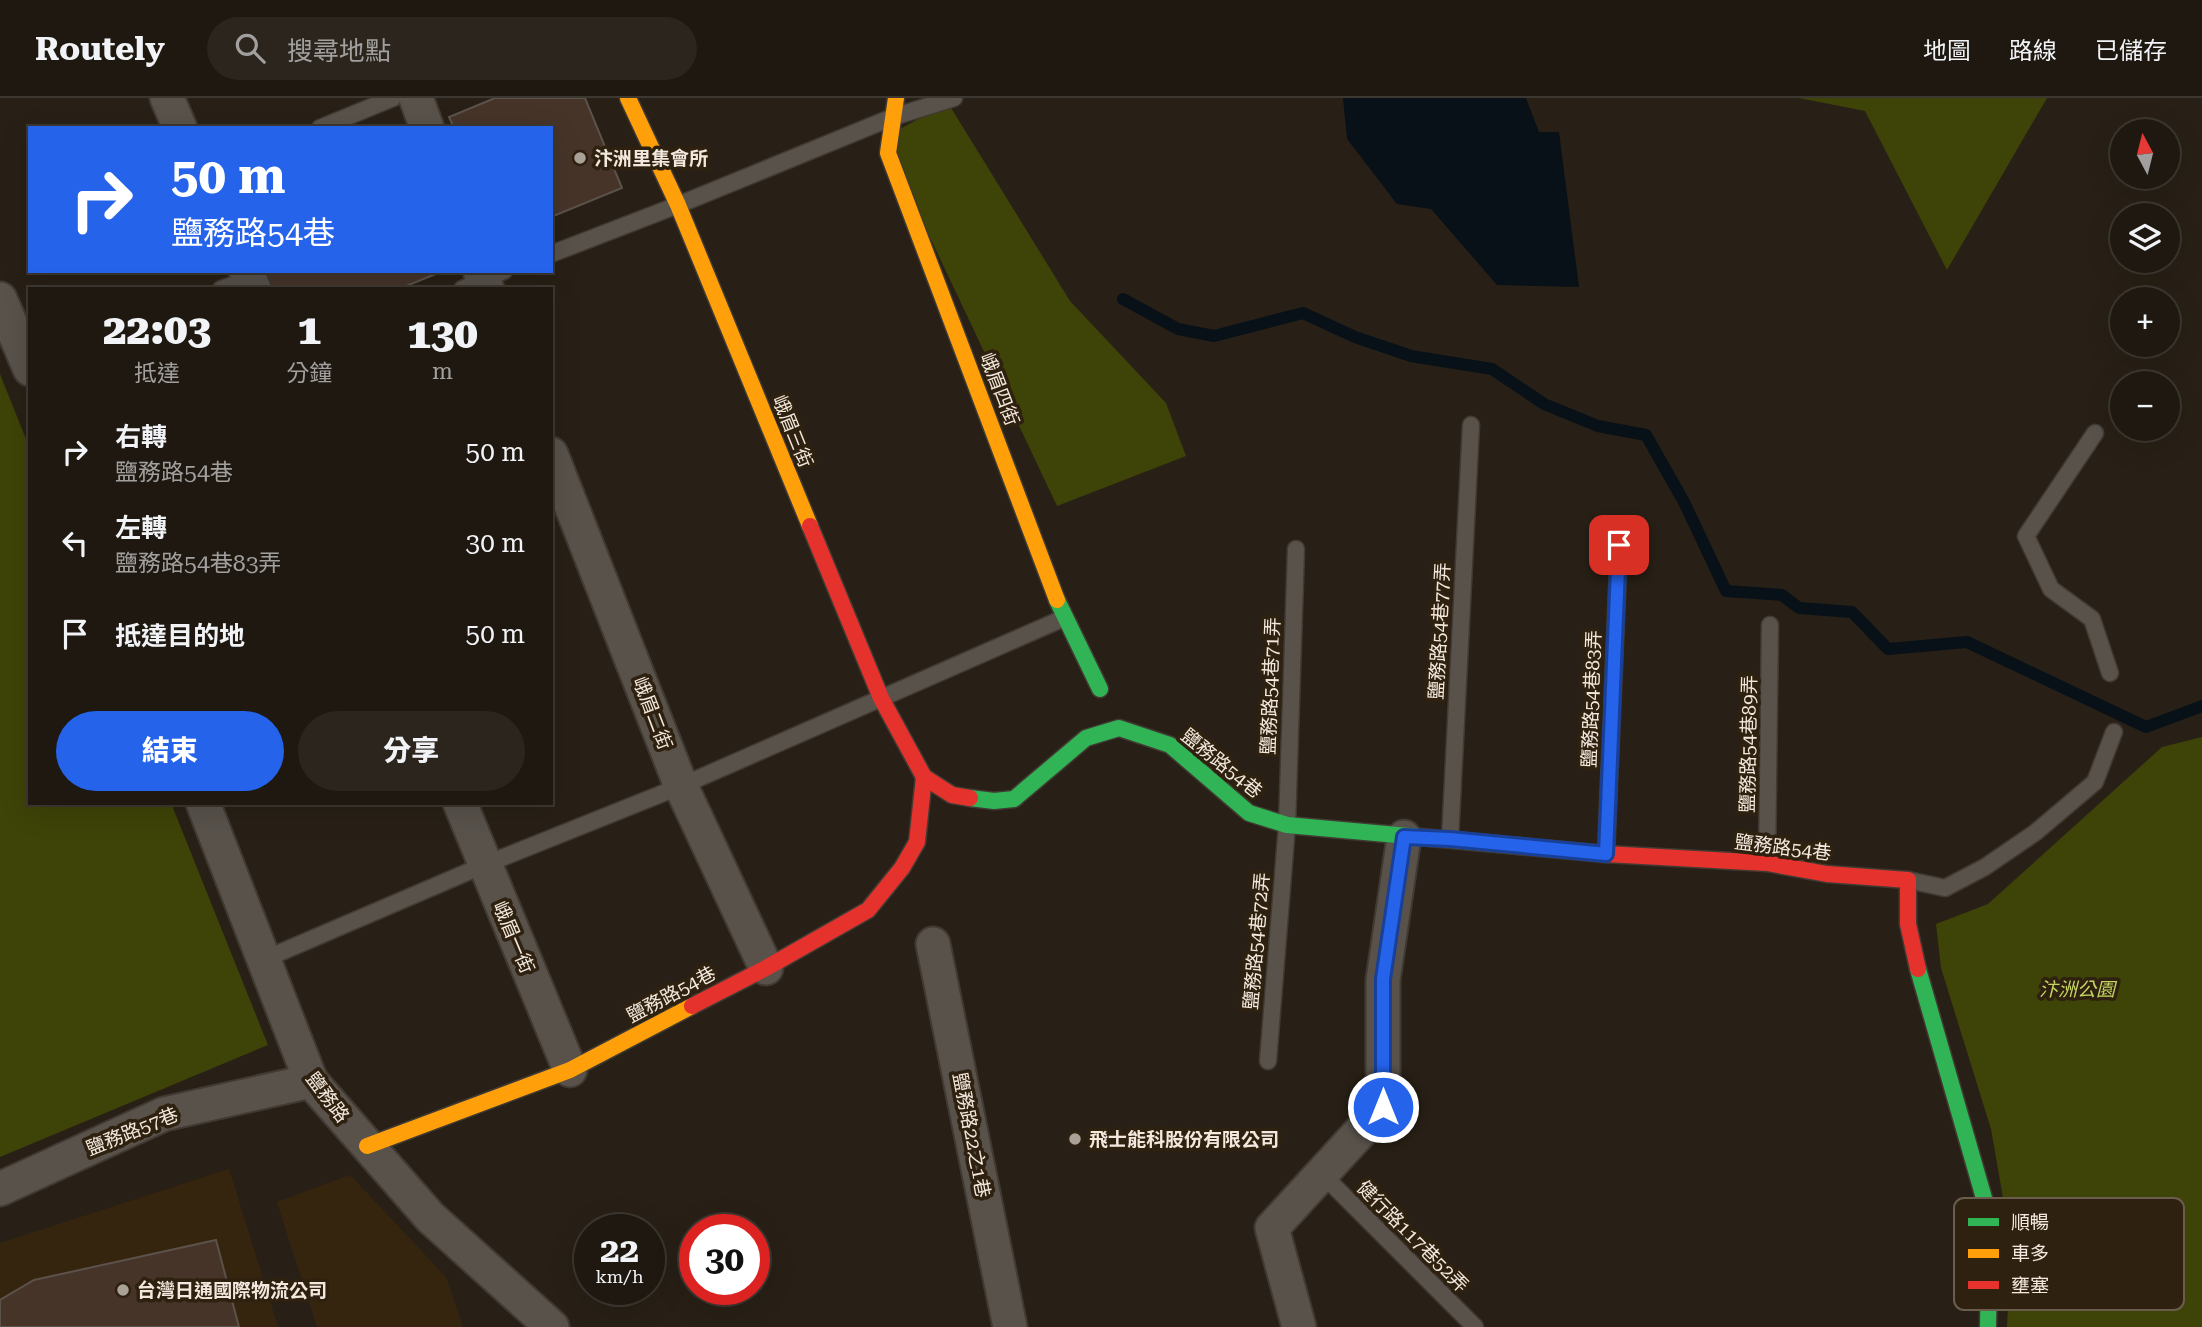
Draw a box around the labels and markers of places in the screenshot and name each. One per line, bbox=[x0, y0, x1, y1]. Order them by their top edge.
place label: 汴洲里集會所 bbox=[594, 147, 708, 170]
marker: 汴洲里集會所 bbox=[572, 150, 588, 166]
pin bbox=[1589, 515, 1649, 575]
place label: 飛士能科股份有限公司 bbox=[1089, 1128, 1279, 1151]
marker: 飛士能科股份有限公司 bbox=[1067, 1131, 1083, 1147]
place label: 台灣日通國際物流公司 bbox=[137, 1279, 327, 1302]
marker: 台灣日通國際物流公司 bbox=[115, 1282, 131, 1298]

